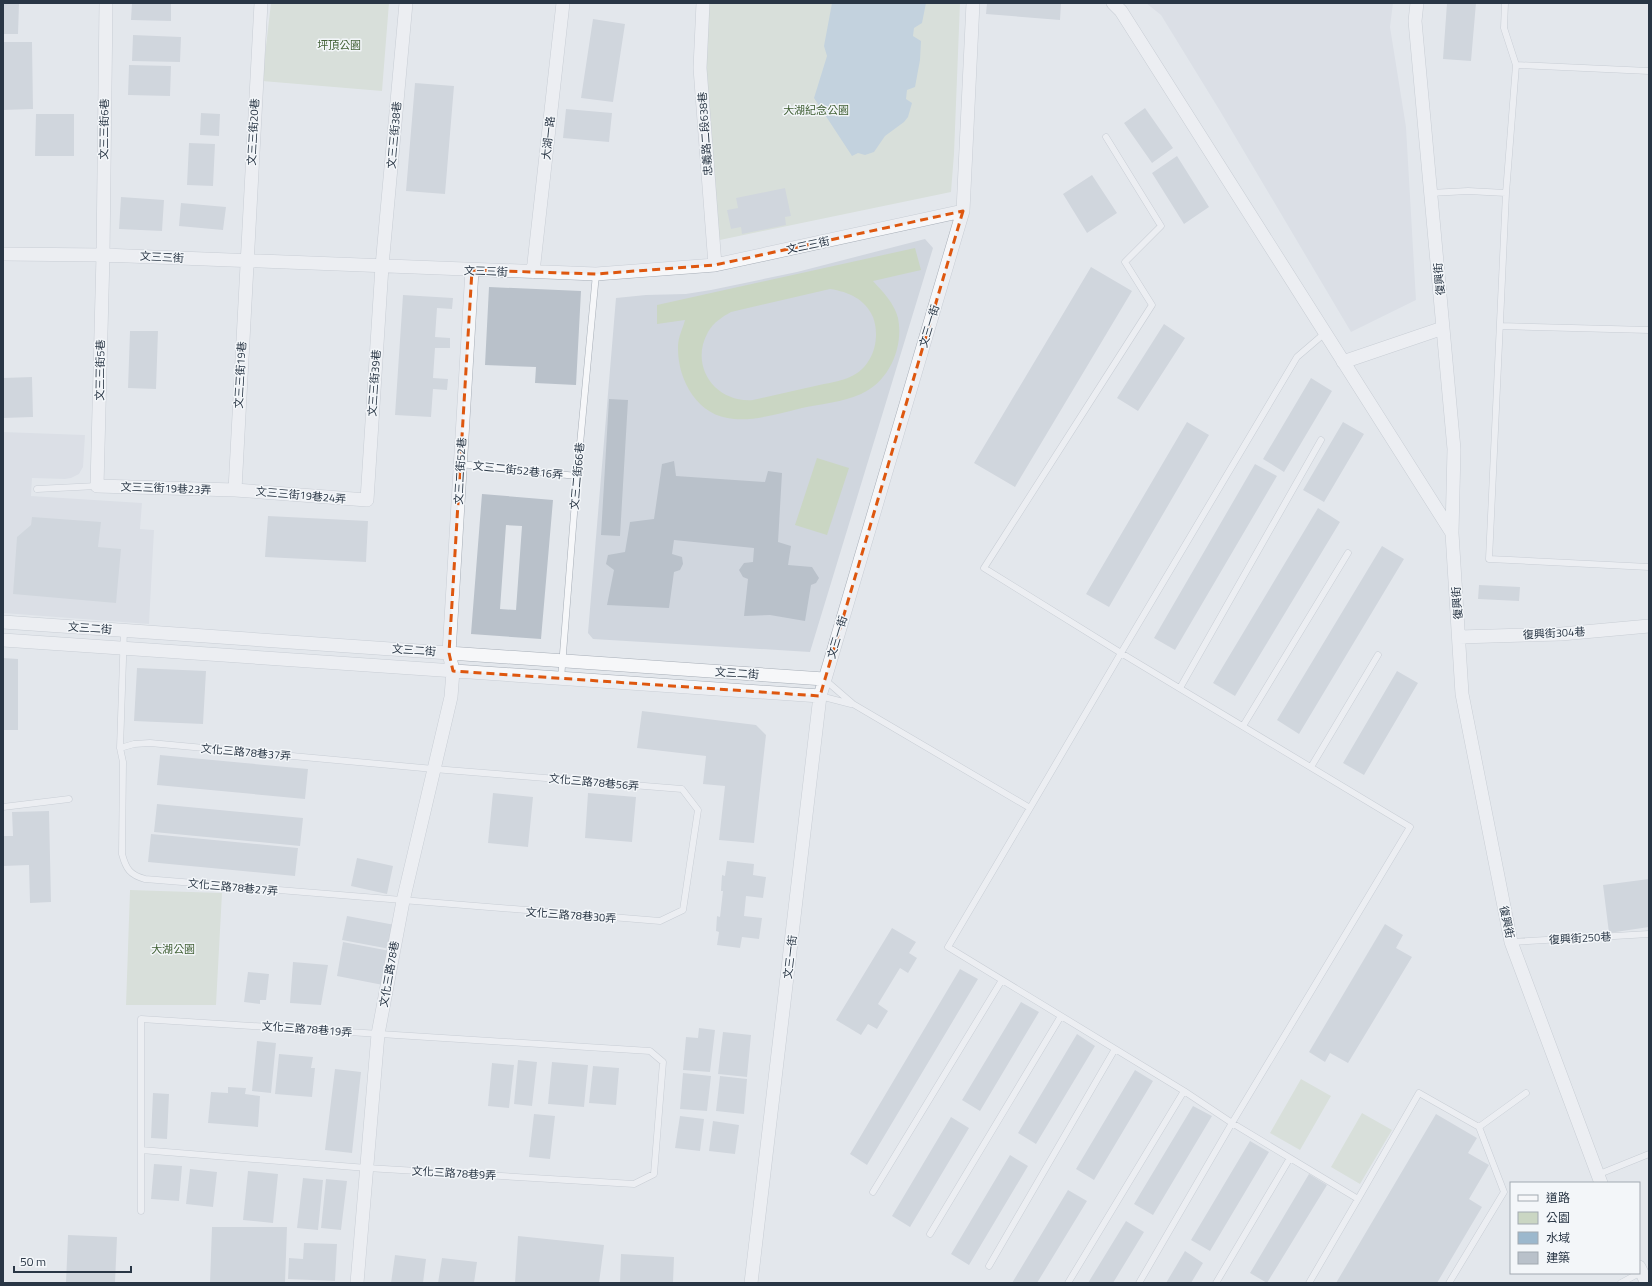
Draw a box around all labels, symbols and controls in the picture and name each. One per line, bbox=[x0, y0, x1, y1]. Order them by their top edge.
park label: 坪頂公園 bbox=[317, 37, 361, 53]
street label: 忠義路二段638巷 bbox=[694, 91, 716, 177]
street label: 文三三街6巷 bbox=[95, 98, 113, 160]
street label: 文三三街20巷 bbox=[243, 98, 263, 166]
street label: 文三三街38巷 bbox=[383, 101, 405, 169]
park label: 大湖紀念公園 bbox=[783, 102, 849, 118]
street label: 大湖一路 bbox=[538, 115, 558, 161]
street label: 文三三街 bbox=[785, 233, 831, 257]
street label: 文三三街 bbox=[140, 248, 184, 266]
street label: 文三三街 bbox=[464, 262, 508, 280]
street label: 復興街 bbox=[1430, 262, 1448, 296]
street label: 文三一街 bbox=[915, 303, 943, 349]
street label: 文三三街5巷 bbox=[91, 339, 109, 401]
street label: 文三三街19巷 bbox=[230, 341, 250, 409]
street label: 文三三街39巷 bbox=[364, 349, 384, 417]
street label: 文三二街52巷 bbox=[450, 437, 470, 505]
street label: 文三二街66巷 bbox=[566, 442, 588, 510]
street label: 文三二街52巷16弄 bbox=[472, 457, 564, 483]
street label: 文三三街19巷23弄 bbox=[120, 478, 212, 498]
street label: 文三三街19巷24弄 bbox=[255, 483, 347, 507]
street label: 復興街 bbox=[1448, 586, 1466, 620]
street label: 文三一街 bbox=[823, 614, 851, 660]
street label: 文三二街 bbox=[67, 618, 113, 638]
street label: 復興街304巷 bbox=[1522, 623, 1586, 643]
street label: 文三二街 bbox=[391, 640, 437, 660]
street label: 文三二街 bbox=[714, 663, 760, 683]
street label: 文化三路78巷37弄 bbox=[200, 740, 292, 764]
street label: 文化三路78巷56弄 bbox=[548, 770, 640, 794]
street label: 文化三路78巷27弄 bbox=[187, 875, 279, 899]
street label: 文化三路78巷30弄 bbox=[525, 904, 617, 926]
street label: 復興街 bbox=[1496, 904, 1518, 940]
street label: 復興街250巷 bbox=[1548, 928, 1612, 948]
street label: 文三一街 bbox=[779, 934, 801, 980]
street label: 文化三路78巷 bbox=[375, 939, 403, 1009]
park label: 大湖公園 bbox=[151, 941, 195, 957]
street label: 文化三路78巷19弄 bbox=[261, 1018, 353, 1040]
street label: 文化三路78巷9弄 bbox=[411, 1163, 497, 1183]
legend bbox=[1510, 1182, 1640, 1274]
text: 道路 bbox=[1546, 1188, 1570, 1207]
text: 公園 bbox=[1546, 1208, 1570, 1227]
text: 水域 bbox=[1546, 1228, 1570, 1247]
scale bar bbox=[14, 1248, 131, 1274]
text: 建築 bbox=[1546, 1248, 1570, 1267]
text: 50 m bbox=[20, 1252, 46, 1271]

